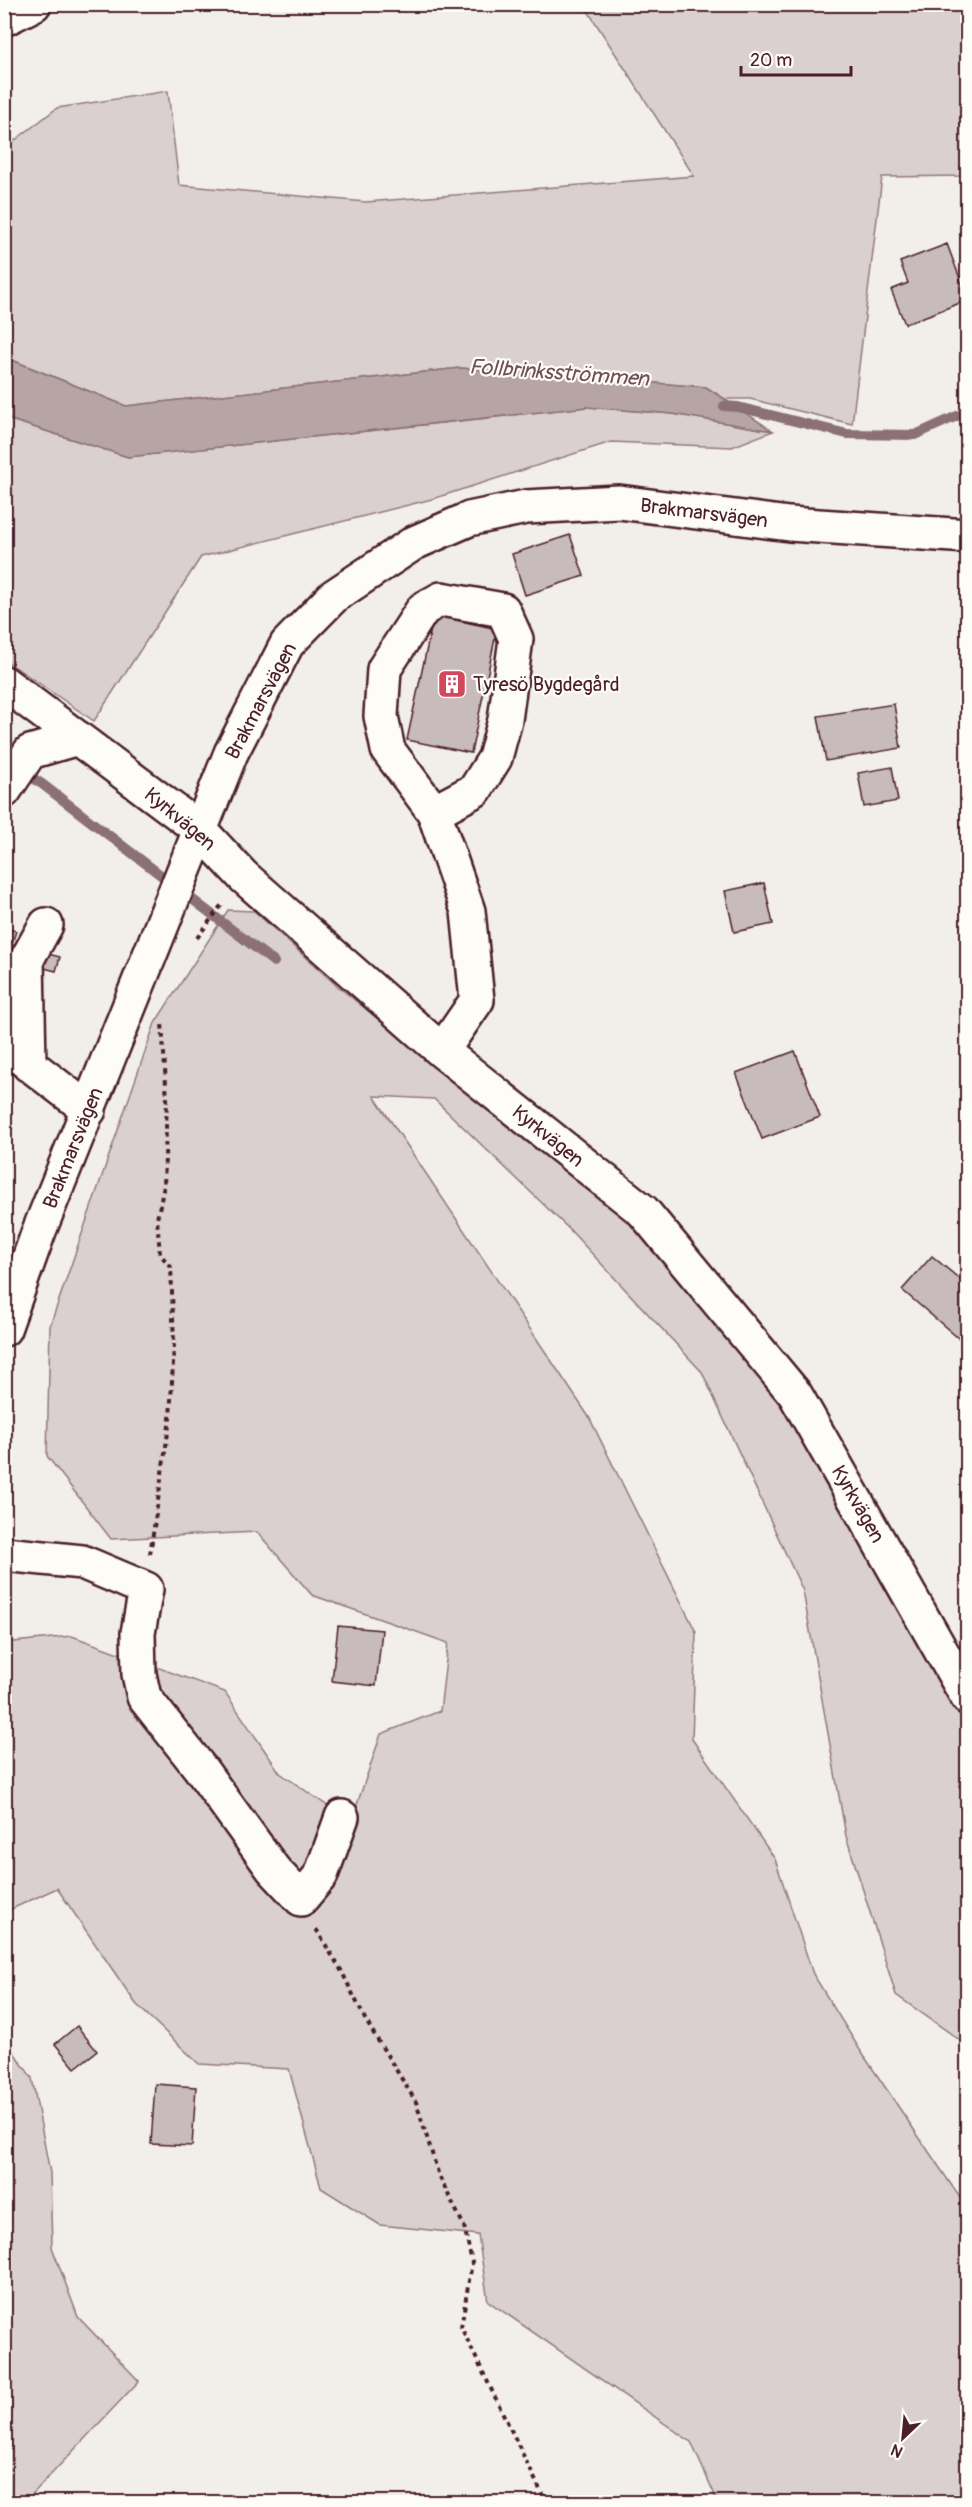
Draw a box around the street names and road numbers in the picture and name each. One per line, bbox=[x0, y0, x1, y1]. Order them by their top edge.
street label: Brakmarsvägen bbox=[639, 493, 769, 533]
street label: Brakmarsvägen bbox=[220, 638, 302, 764]
street label: Kyrkvägen bbox=[139, 782, 221, 856]
street label: Brakmarsvägen bbox=[37, 1084, 109, 1212]
street label: Kyrkvägen bbox=[507, 1099, 589, 1173]
street label: Kyrkvägen bbox=[826, 1461, 890, 1547]

